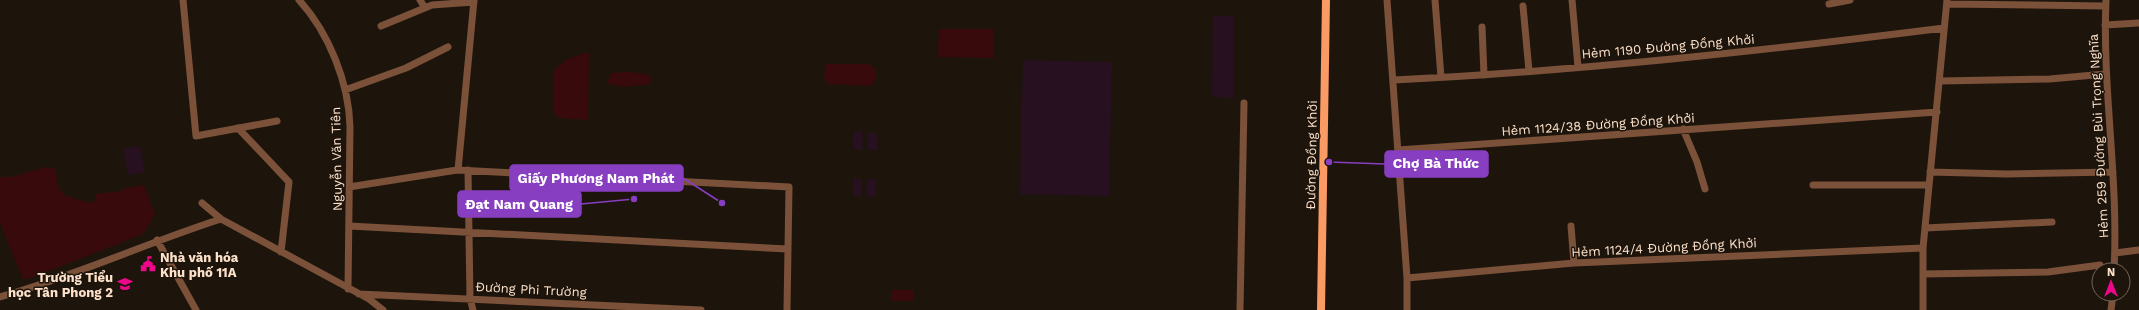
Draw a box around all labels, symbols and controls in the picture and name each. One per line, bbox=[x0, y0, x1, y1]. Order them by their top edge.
street label: Hẻm 1190 Đường Đồng Khởi bbox=[1581, 31, 1755, 62]
street label: Hẻm 259 Đường Bùi Trọng Nghĩa bbox=[2086, 33, 2111, 239]
street label: Đường Đồng Khởi bbox=[1303, 100, 1320, 210]
street label: Nguyễn Văn Tiên bbox=[327, 107, 345, 211]
street label: Hẻm 1124/38 Đường Đồng Khởi bbox=[1501, 110, 1695, 139]
callout: Chợ Bà Thức bbox=[1385, 151, 1488, 177]
text: Chợ Bà Thức bbox=[1393, 155, 1479, 171]
callout: Giấy Phương Nam Phát bbox=[510, 165, 683, 191]
text: Giấy Phương Nam Phát bbox=[518, 170, 674, 186]
callout: Đạt Nam Quang bbox=[458, 191, 581, 217]
text: Đạt Nam Quang bbox=[465, 196, 573, 212]
street label: Hẻm 1124/4 Đường Đồng Khởi bbox=[1571, 235, 1757, 260]
place label: Nhà văn hóa Khu phố 11A bbox=[160, 250, 239, 280]
public building icon: Nhà văn hóa Khu phố 11A bbox=[139, 255, 157, 273]
north arrow bbox=[2091, 262, 2131, 302]
text: N bbox=[2107, 266, 2115, 279]
place label: Trường Tiểu học Tân Phong 2 bbox=[8, 269, 113, 300]
school or university icon: Trường Tiểu học Tân Phong 2 bbox=[116, 275, 134, 293]
street label: Đường Phi Trường bbox=[475, 279, 587, 300]

